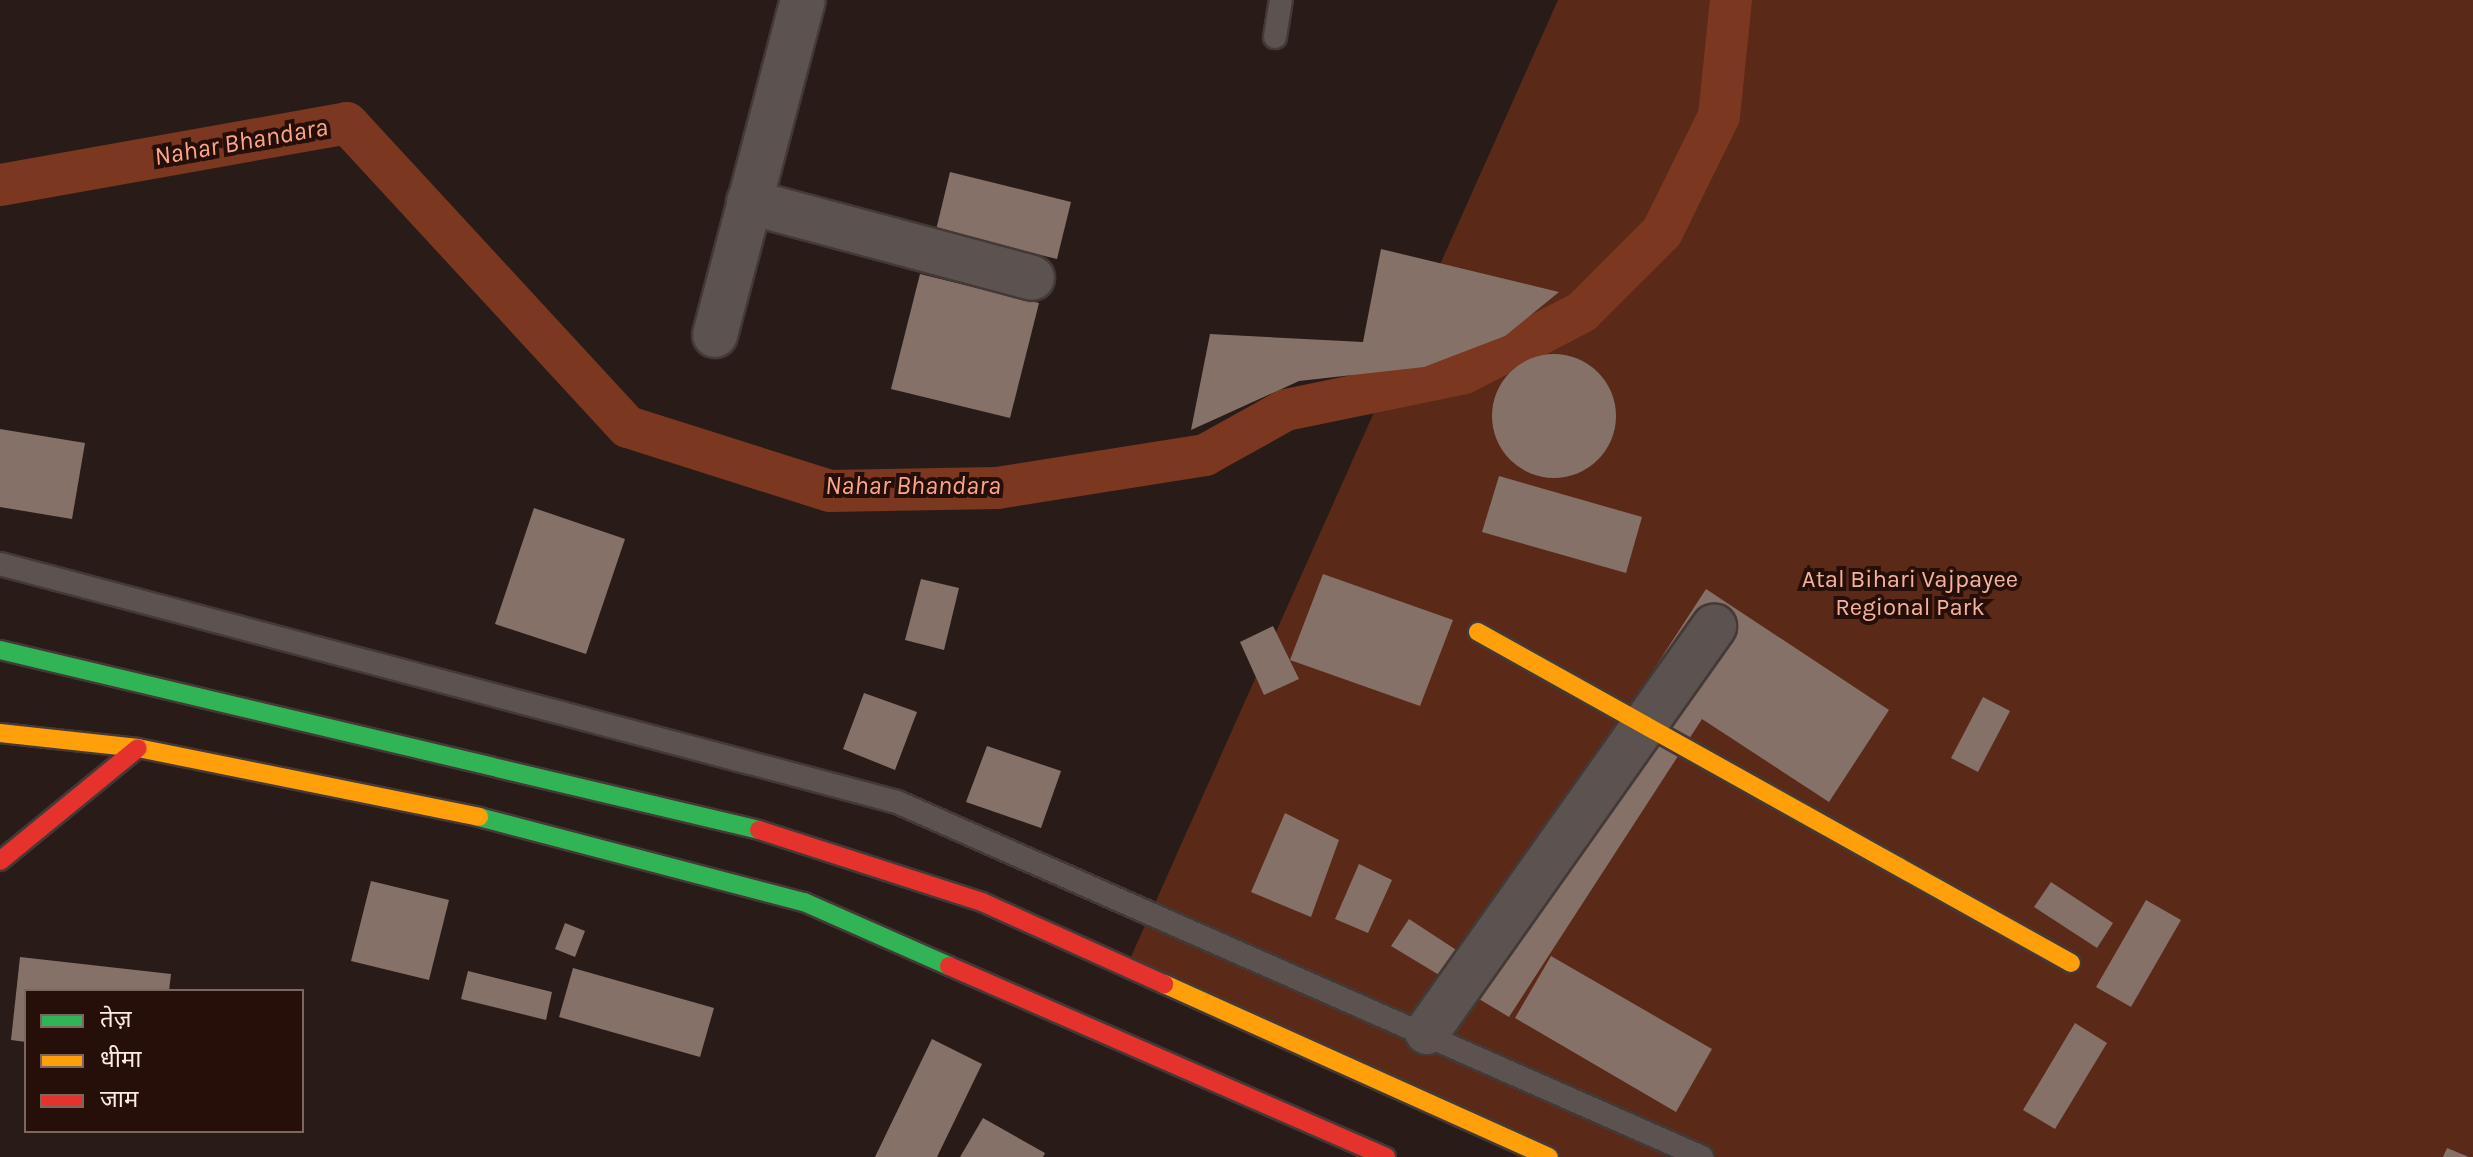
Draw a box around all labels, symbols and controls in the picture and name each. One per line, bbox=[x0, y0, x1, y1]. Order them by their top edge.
water label: Nahar Bhandara bbox=[152, 111, 330, 173]
water label: Nahar Bhandara bbox=[825, 470, 1001, 502]
park label: Atal Bihari Vajpayee Regional Park bbox=[1802, 566, 2018, 622]
legend bbox=[24, 989, 304, 1133]
text: तेज़ bbox=[100, 1005, 132, 1033]
text: धीमा bbox=[100, 1045, 142, 1073]
text: जाम bbox=[100, 1085, 138, 1113]

